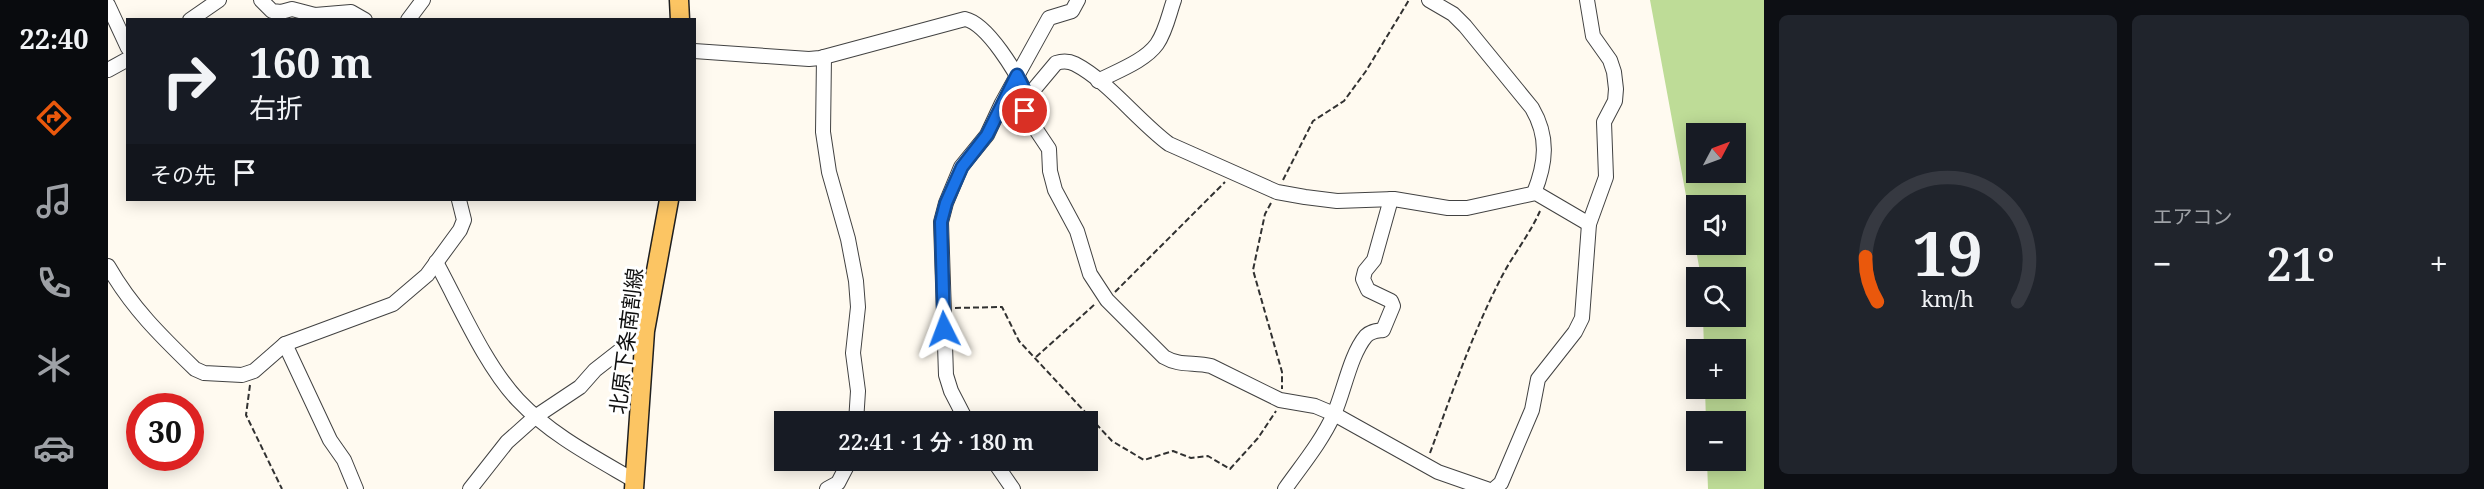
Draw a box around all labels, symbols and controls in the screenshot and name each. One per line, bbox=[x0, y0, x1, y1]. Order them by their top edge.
text: 22:40 bbox=[19, 20, 89, 57]
text: 160 m bbox=[249, 33, 373, 90]
icon: right bbox=[150, 42, 228, 120]
pin bbox=[999, 85, 1050, 136]
text: 右折 bbox=[249, 89, 303, 126]
icon: arrive bbox=[1008, 94, 1041, 127]
icon: directions bbox=[33, 97, 75, 139]
north arrow bbox=[1686, 123, 1746, 183]
map controls bbox=[1686, 123, 1746, 471]
icon: arrive bbox=[228, 156, 261, 189]
text: その先 bbox=[150, 159, 216, 189]
icon: music bbox=[33, 180, 75, 222]
button: sound bbox=[1686, 195, 1746, 255]
text: エアコン bbox=[2153, 203, 2233, 230]
text: 19 bbox=[1912, 209, 1983, 294]
text: 21° bbox=[2266, 233, 2335, 294]
text: − bbox=[2153, 241, 2172, 286]
text: + bbox=[2430, 241, 2448, 286]
icon: phone bbox=[33, 262, 75, 304]
street label: 北原下条南割線 bbox=[603, 266, 649, 416]
button: search bbox=[1686, 267, 1746, 327]
text: km/h bbox=[1921, 284, 1974, 313]
position arrow bbox=[912, 297, 976, 361]
button: + bbox=[1686, 339, 1746, 399]
icon: climate bbox=[33, 344, 75, 386]
speed limit sign: 30 bbox=[126, 393, 204, 471]
button: − bbox=[1686, 411, 1746, 471]
text: 22:41 · 1 分 · 180 m bbox=[838, 426, 1034, 456]
icon: car bbox=[33, 427, 75, 469]

